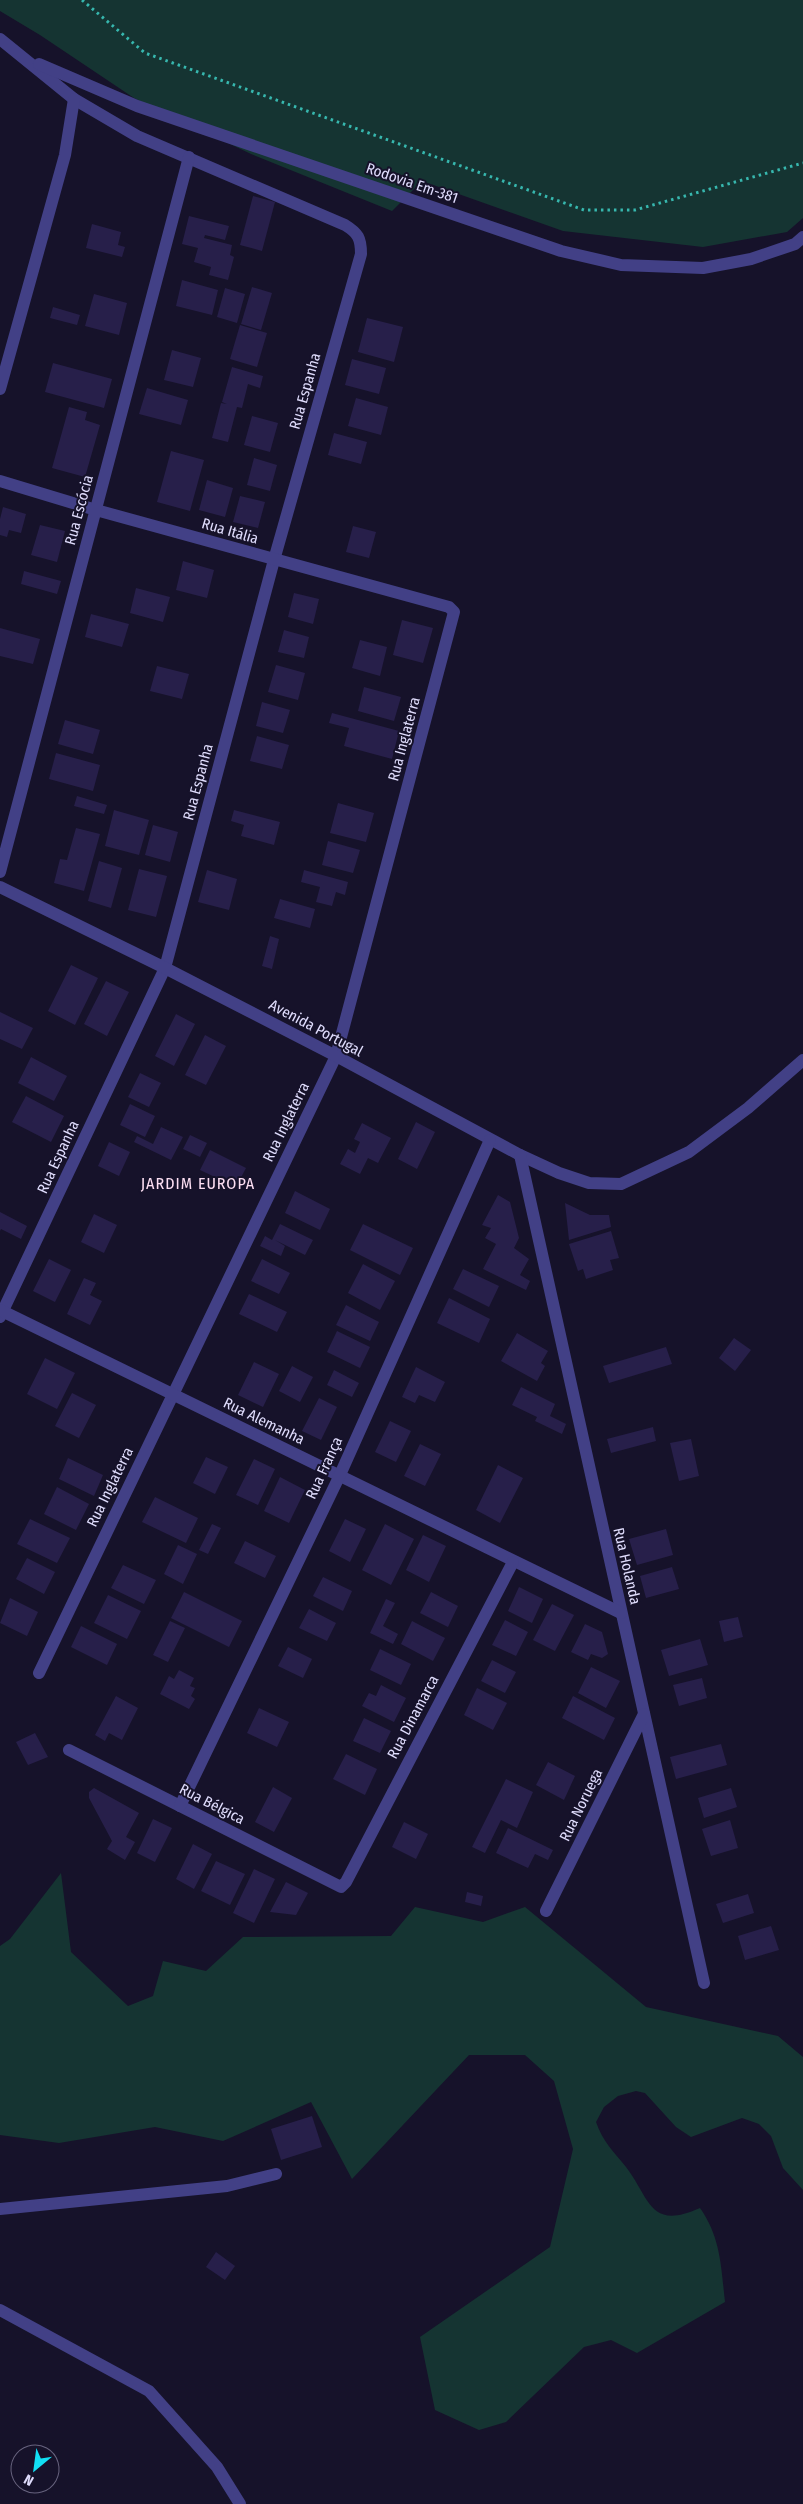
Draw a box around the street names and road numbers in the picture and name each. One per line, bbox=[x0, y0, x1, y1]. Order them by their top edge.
street label: Rodovia Em-381 bbox=[364, 159, 460, 207]
street label: Rua Espanha bbox=[286, 351, 324, 431]
street label: Rua Escócia bbox=[61, 473, 97, 547]
street label: Rua Itália bbox=[200, 514, 260, 548]
street label: Rua Inglaterra bbox=[384, 695, 424, 783]
street label: Rua Espanha bbox=[179, 742, 217, 822]
street label: Avenida Portugal bbox=[266, 996, 366, 1060]
street label: Rua Inglaterra bbox=[259, 1079, 313, 1165]
street label: Rua Espanha bbox=[33, 1118, 83, 1196]
street label: Rua Alemanha bbox=[220, 1394, 308, 1448]
street label: Rua França bbox=[302, 1434, 346, 1502]
street label: Rua Inglaterra bbox=[83, 1444, 137, 1530]
street label: Rua Holanda bbox=[609, 1526, 645, 1606]
street label: Rua Dinamarca bbox=[383, 1672, 443, 1762]
street label: Rua Noruega bbox=[556, 1766, 606, 1844]
street label: Rua Bélgica bbox=[176, 1780, 248, 1828]

